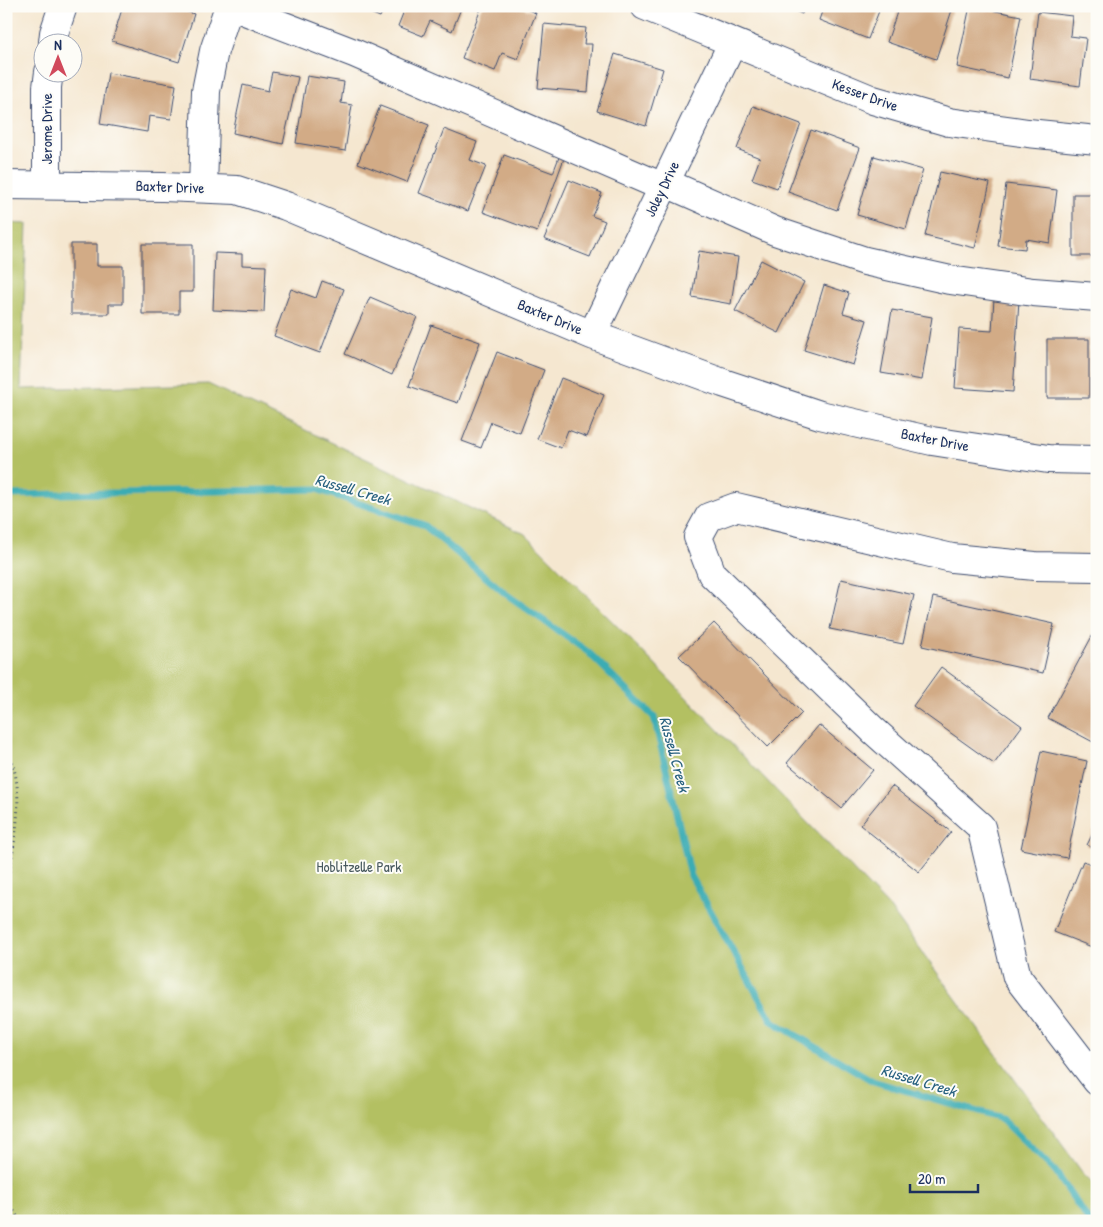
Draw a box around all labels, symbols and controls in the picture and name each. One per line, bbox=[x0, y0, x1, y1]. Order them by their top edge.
north arrow bbox=[32, 32, 82, 82]
text: N bbox=[54, 35, 62, 54]
street label: Kesser Drive bbox=[829, 73, 901, 116]
street label: Jerome Drive bbox=[36, 93, 57, 165]
street label: Joley Drive bbox=[639, 157, 684, 220]
street label: Baxter Drive bbox=[135, 175, 205, 198]
street label: Baxter Drive bbox=[514, 293, 586, 340]
street label: Baxter Drive bbox=[899, 423, 971, 456]
water label: Russell Creek bbox=[313, 468, 394, 511]
water label: Russell Creek bbox=[654, 714, 696, 795]
park label: Hoblitzelle Park bbox=[316, 856, 402, 877]
water label: Russell Creek bbox=[879, 1058, 960, 1102]
scale bar bbox=[910, 1162, 978, 1194]
text: 20 m bbox=[918, 1168, 945, 1189]

